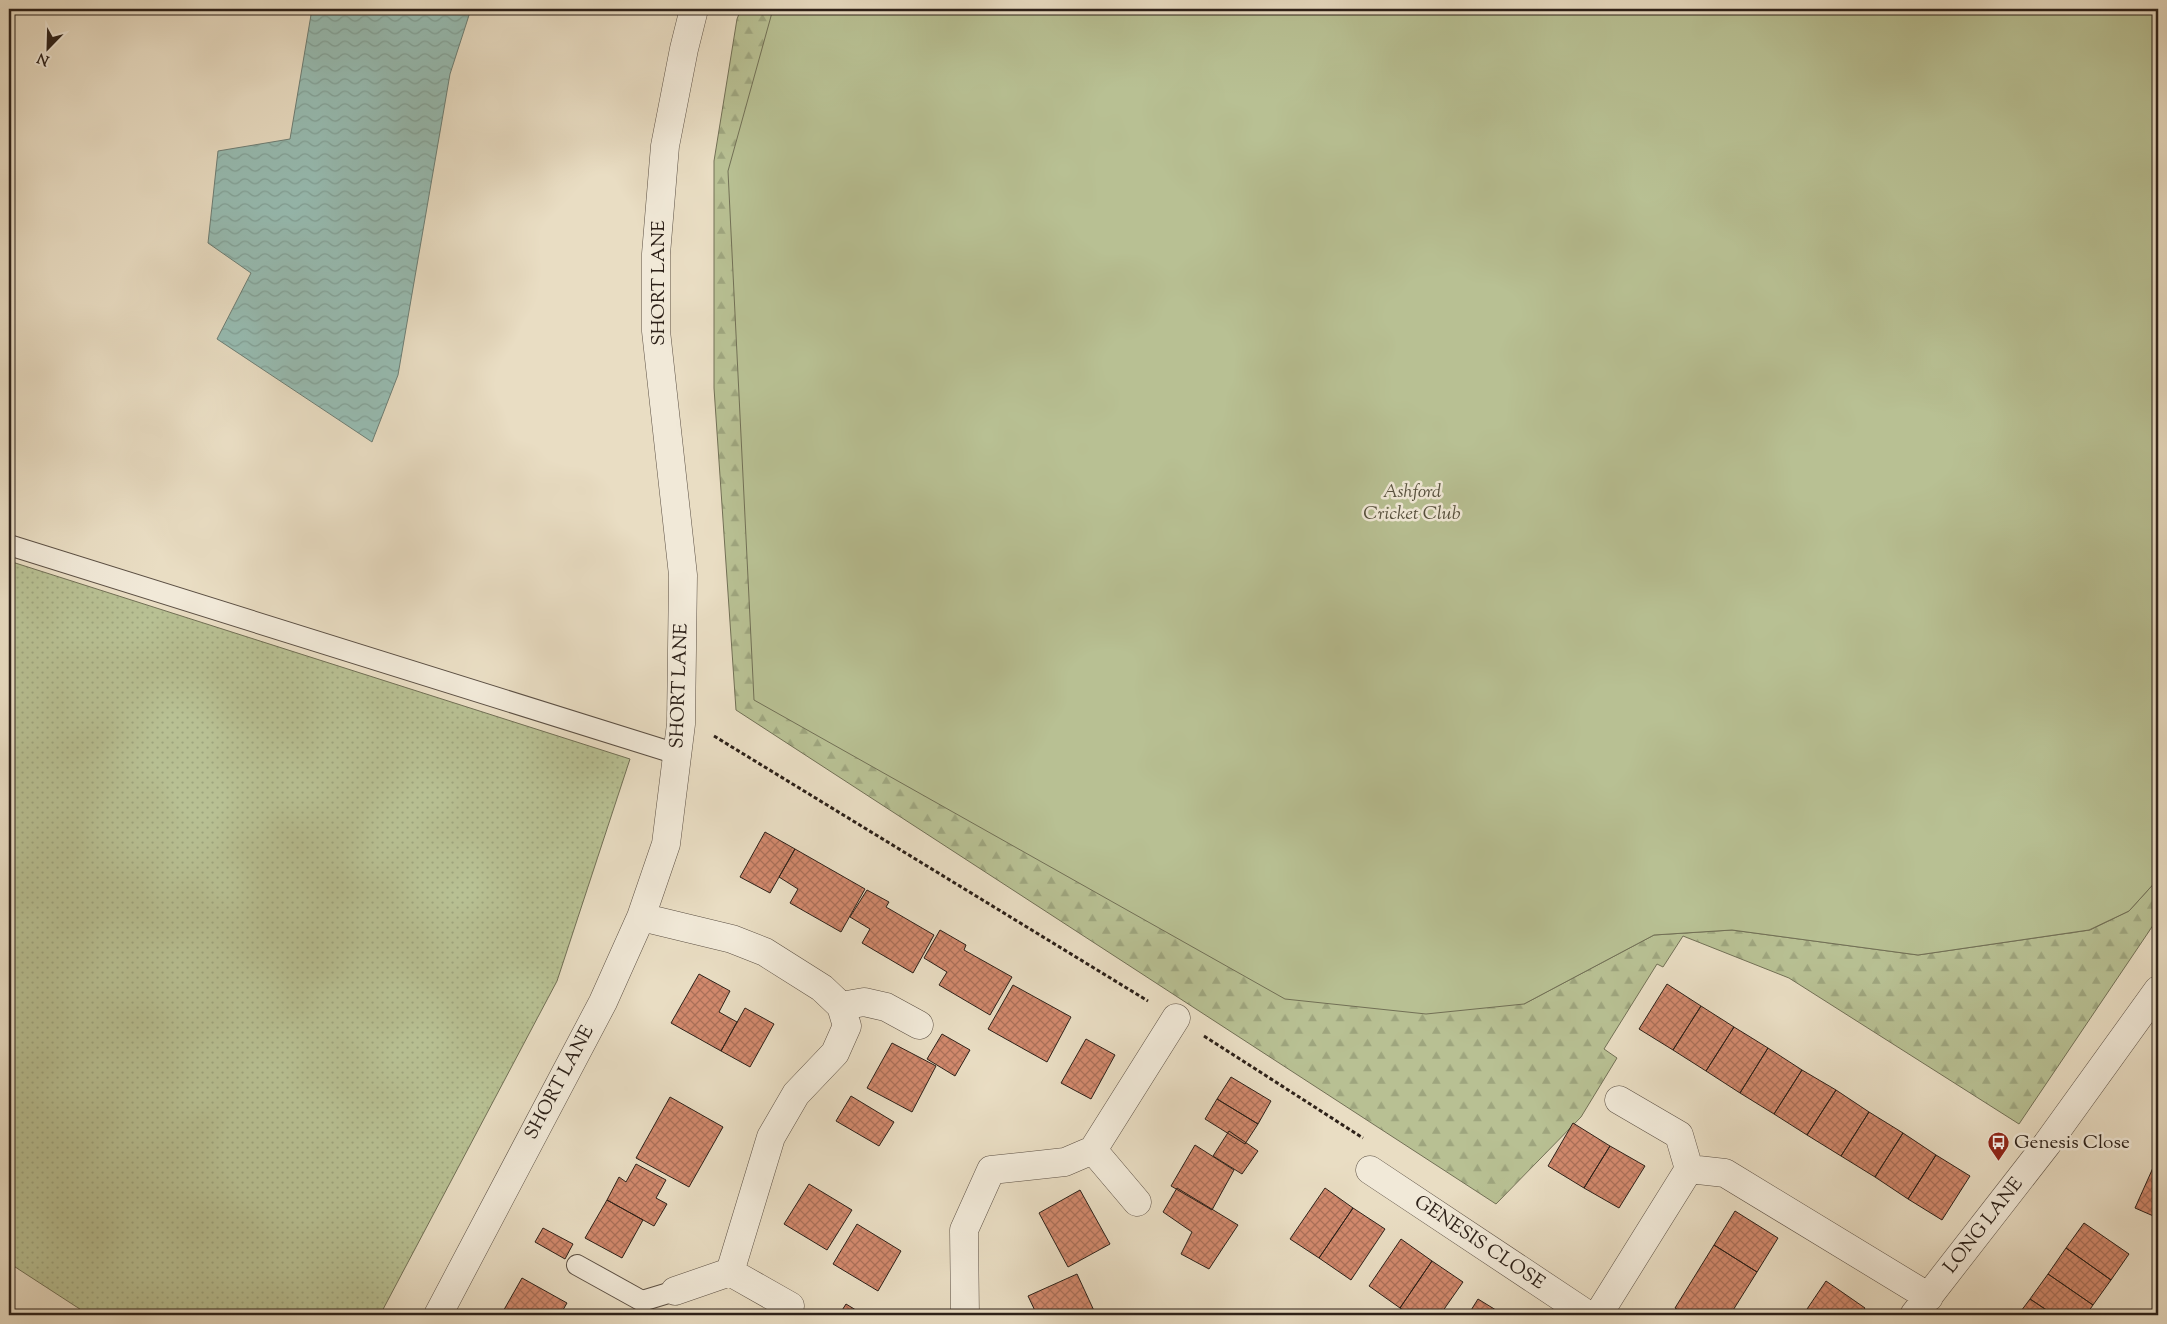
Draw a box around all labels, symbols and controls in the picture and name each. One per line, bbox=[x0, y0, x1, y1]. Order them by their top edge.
north arrow bbox=[22, 22, 72, 72]
text: N bbox=[35, 47, 53, 70]
street label: SHORT LANE bbox=[646, 220, 673, 346]
park label: Ashford Cricket Club bbox=[1363, 479, 1461, 528]
street label: SHORT LANE bbox=[664, 622, 696, 749]
street label: SHORT LANE bbox=[519, 1021, 602, 1145]
place label: Genesis Close bbox=[2014, 1130, 2130, 1157]
bus stop icon: Genesis Close bbox=[1986, 1131, 2010, 1162]
street label: LONG LANE bbox=[1938, 1172, 2031, 1280]
street label: GENESIS CLOSE bbox=[1408, 1189, 1550, 1297]

